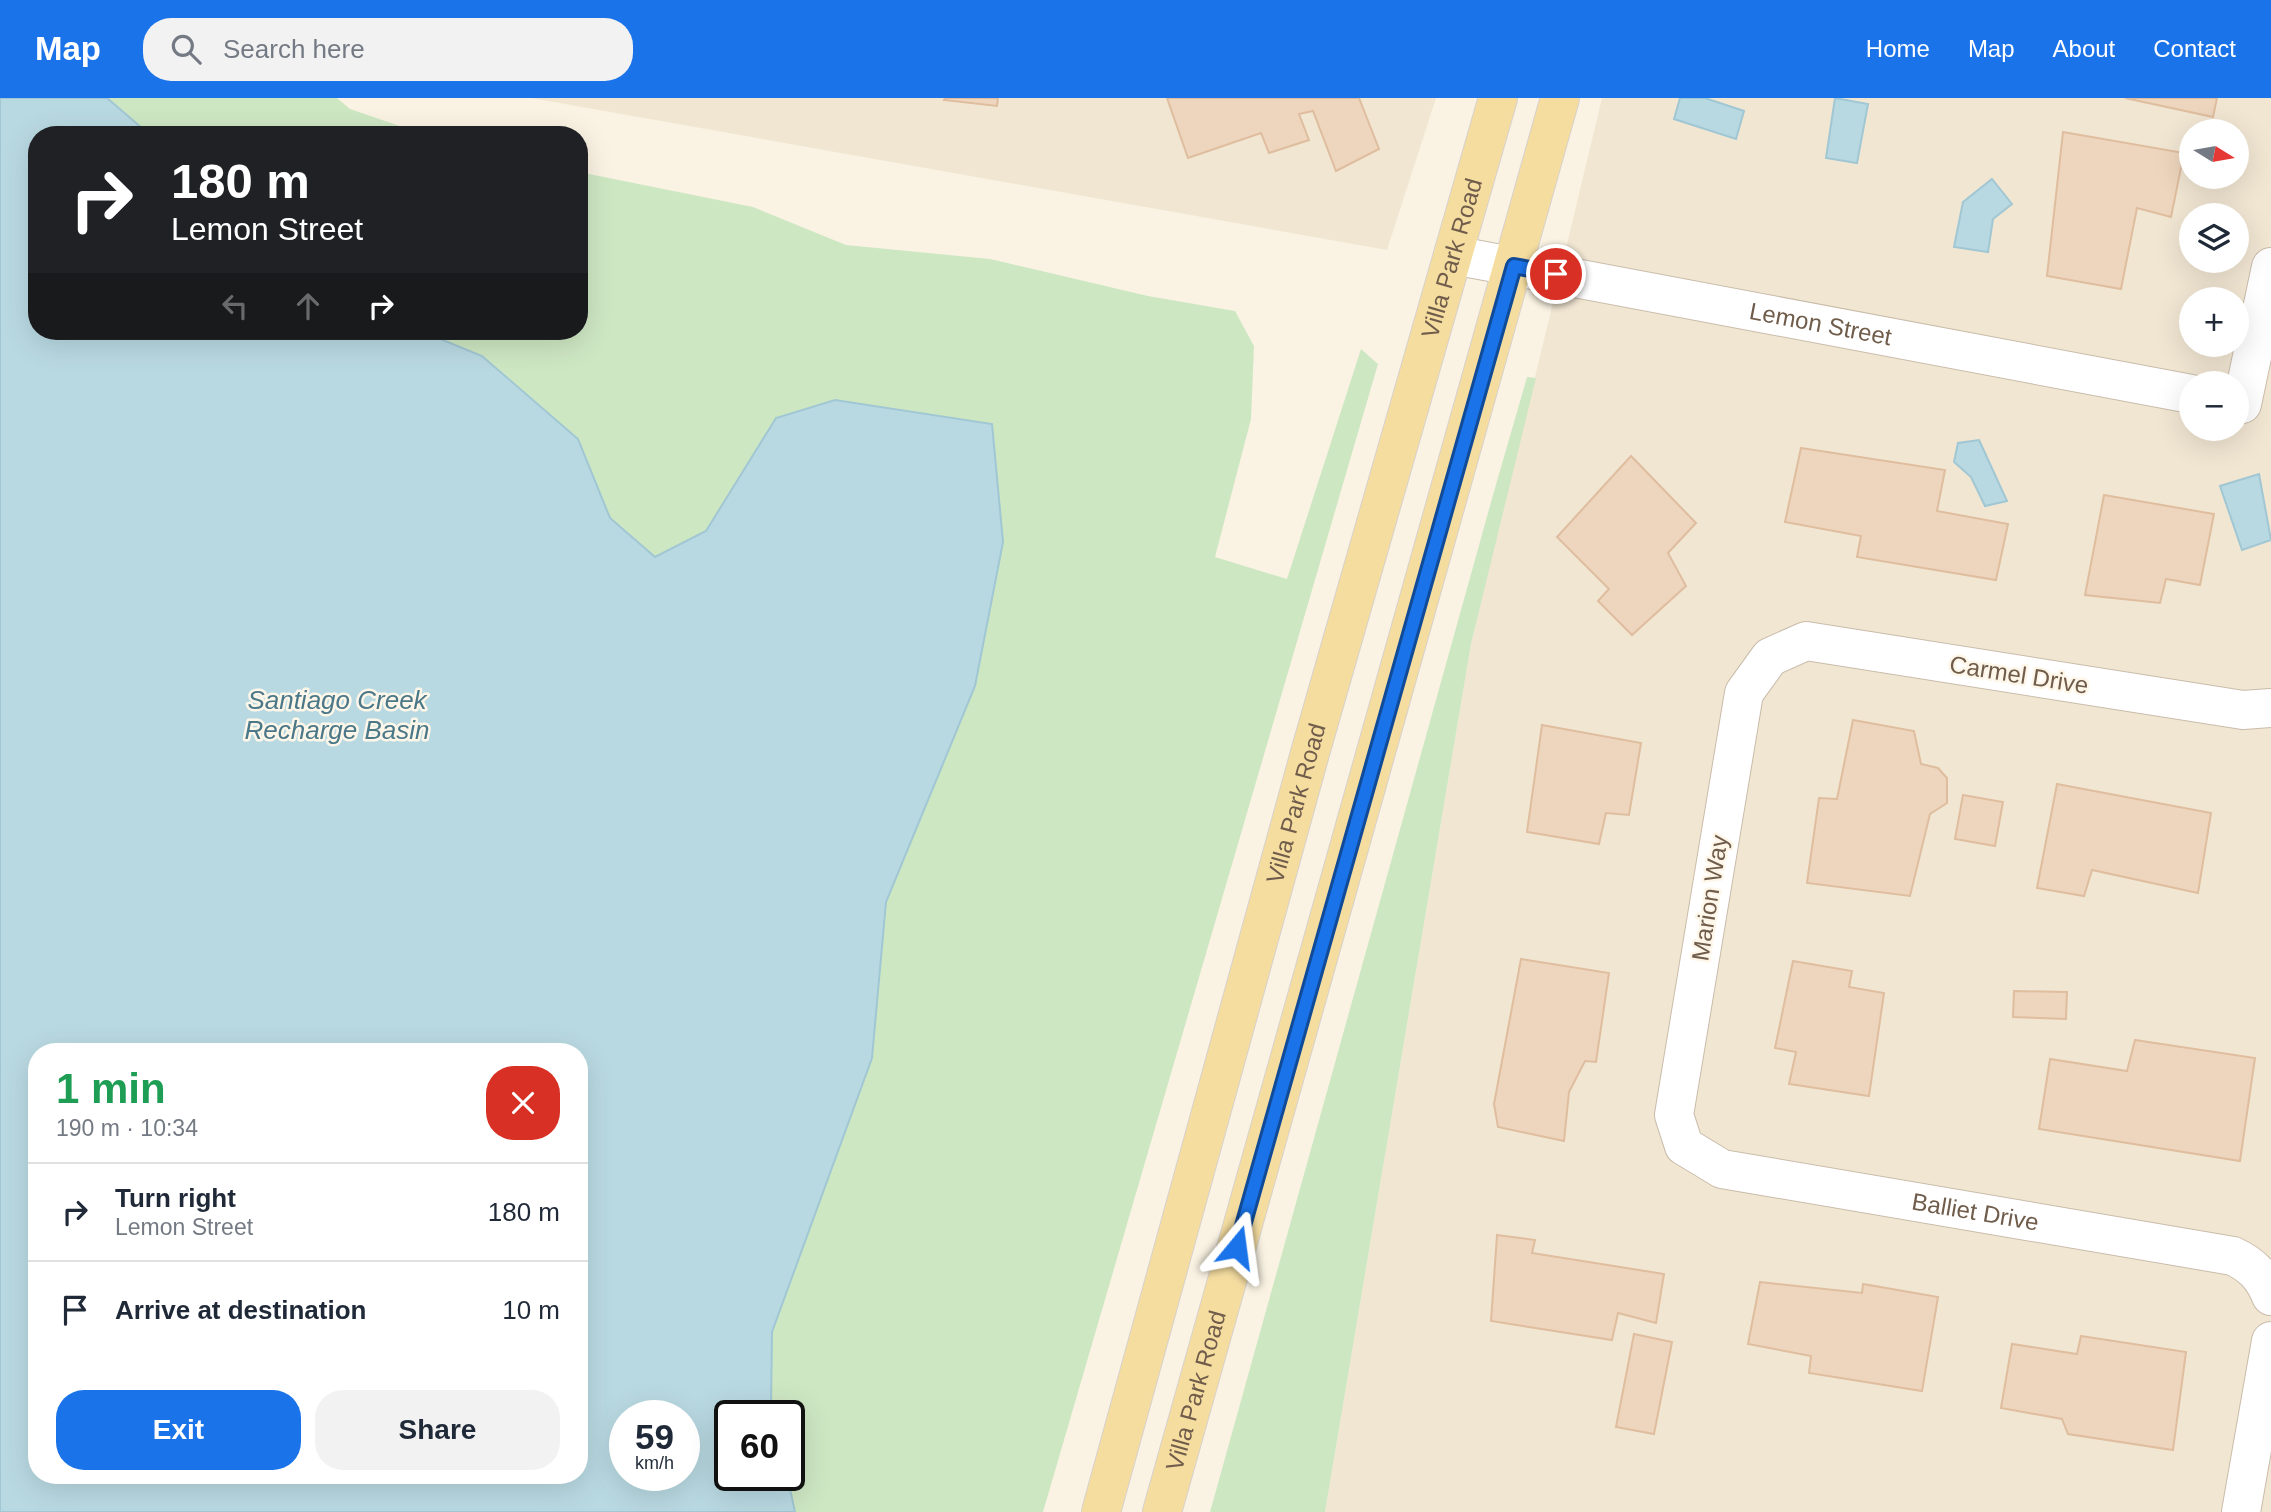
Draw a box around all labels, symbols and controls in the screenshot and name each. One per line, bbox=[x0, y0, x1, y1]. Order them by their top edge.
search box bbox=[143, 18, 633, 81]
text: Map bbox=[35, 30, 101, 67]
icon: search bbox=[167, 30, 205, 68]
text: Search here bbox=[223, 34, 365, 64]
text: Home bbox=[1866, 35, 1930, 62]
text: Map bbox=[1968, 35, 2015, 62]
text: About bbox=[2053, 35, 2115, 62]
text: Contact bbox=[2153, 35, 2236, 62]
north arrow bbox=[2179, 119, 2249, 189]
map controls bbox=[2179, 119, 2249, 441]
icon: right bbox=[56, 154, 147, 245]
text: 180 m bbox=[171, 154, 310, 208]
street label: Villa Park Road bbox=[1416, 175, 1487, 341]
button: layers bbox=[2179, 203, 2249, 273]
text: Lemon Street bbox=[171, 211, 363, 247]
pin bbox=[1526, 244, 1586, 304]
icon: arrive bbox=[1537, 255, 1575, 293]
icon: left bbox=[216, 287, 254, 325]
icon: ahead bbox=[289, 287, 327, 325]
icon: right bbox=[362, 287, 400, 325]
button: + bbox=[2179, 287, 2249, 357]
street label: Lemon Street bbox=[1747, 297, 1894, 350]
button: − bbox=[2179, 371, 2249, 441]
street label: Carmel Drive bbox=[1948, 650, 2090, 699]
water label: Santiago Creek Recharge Basin bbox=[245, 685, 430, 745]
street label: Villa Park Road bbox=[1261, 720, 1331, 886]
street label: Marion Way bbox=[1686, 833, 1733, 963]
text: 1 min bbox=[56, 1065, 166, 1112]
button: close bbox=[486, 1066, 560, 1140]
text: 190 m · 10:34 bbox=[56, 1115, 198, 1141]
text: Turn right bbox=[115, 1183, 236, 1213]
street label: Balliet Drive bbox=[1910, 1188, 2041, 1236]
icon: right bbox=[56, 1193, 94, 1231]
text: 180 m bbox=[488, 1197, 560, 1227]
position arrow bbox=[1200, 1210, 1274, 1284]
text: Lemon Street bbox=[115, 1214, 253, 1240]
icon: arrive bbox=[56, 1291, 94, 1329]
text: Arrive at destination bbox=[115, 1295, 366, 1325]
text: 10 m bbox=[502, 1295, 560, 1325]
street label: Villa Park Road bbox=[1160, 1307, 1231, 1474]
button: Exit bbox=[56, 1390, 301, 1470]
button: Share bbox=[315, 1390, 560, 1470]
speed limit sign: 60 bbox=[714, 1400, 805, 1491]
text: 59 bbox=[635, 1417, 674, 1456]
text: km/h bbox=[635, 1453, 674, 1473]

